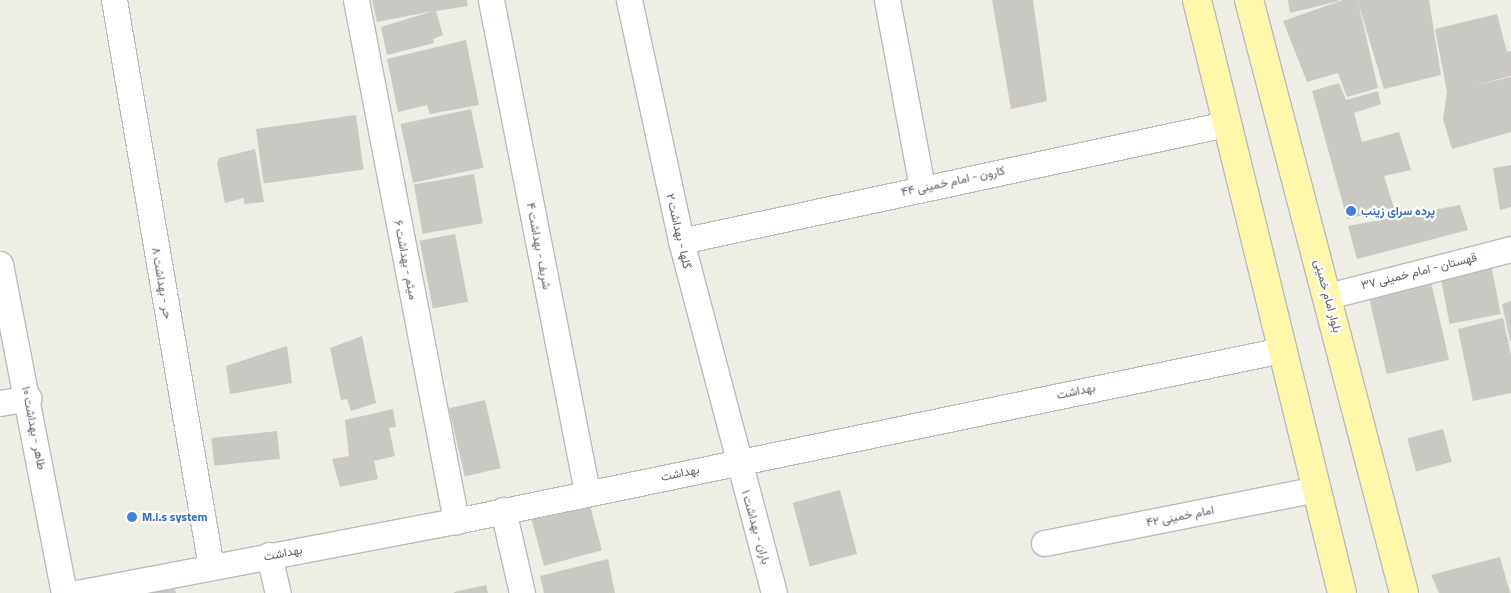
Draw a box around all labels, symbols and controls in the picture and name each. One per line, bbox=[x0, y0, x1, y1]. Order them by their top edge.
street label: کارون - امام خمینی ۴۴ bbox=[900, 163, 1006, 199]
street label: گلها - بهداشت ۲ bbox=[663, 192, 695, 270]
street label: شریف - بهداشت ۴ bbox=[524, 201, 554, 291]
place label: پرده سرای زینب bbox=[1361, 204, 1435, 218]
marker: پرده سرای زینب bbox=[1345, 205, 1357, 217]
street label: میثم - بهداشت ۶ bbox=[391, 219, 421, 301]
street label: حر - بهداشت ۸ bbox=[149, 246, 175, 320]
street label: قهستان - امام خمینی ۳۷ bbox=[1360, 250, 1478, 292]
street label: بلوار امام خمینی bbox=[1311, 258, 1345, 334]
street label: بهداشت bbox=[1055, 380, 1097, 402]
street label: طاهر - بهداشت ۱۰ bbox=[19, 385, 49, 471]
street label: بهداشت bbox=[659, 462, 701, 484]
street label: باران - بهداشت ۱ bbox=[738, 488, 774, 566]
street label: امام خمینی ۴۲ bbox=[1145, 502, 1215, 530]
place label: M.i.s system bbox=[142, 510, 208, 524]
marker: M.i.s system bbox=[126, 511, 138, 523]
street label: بهداشت bbox=[262, 542, 304, 564]

